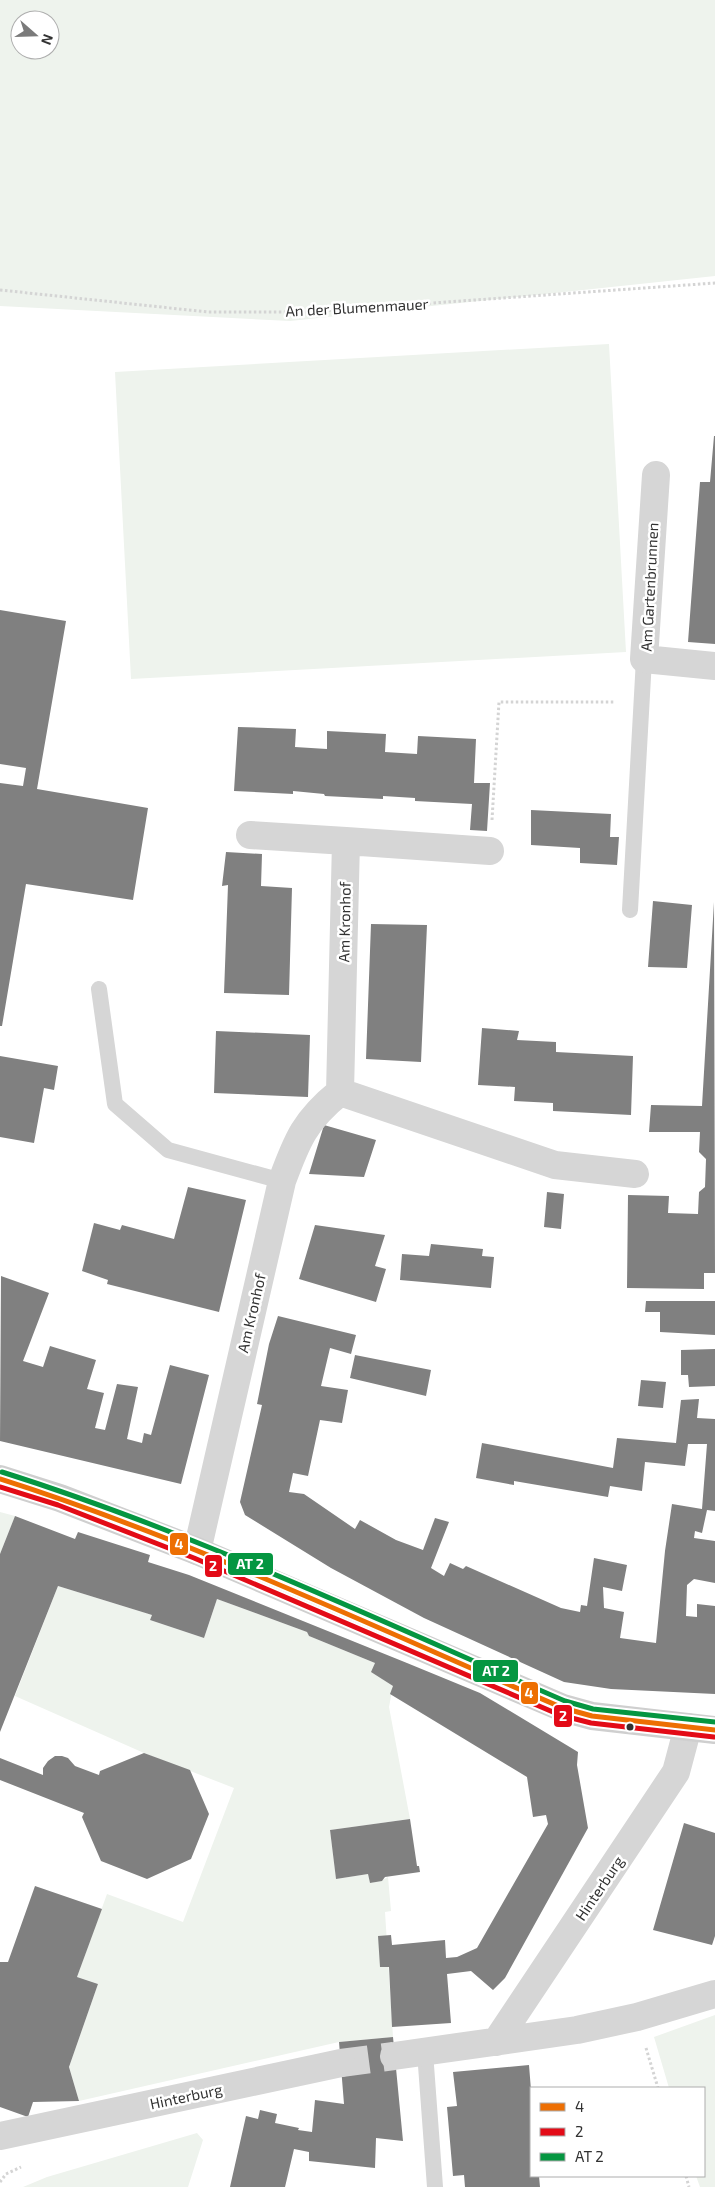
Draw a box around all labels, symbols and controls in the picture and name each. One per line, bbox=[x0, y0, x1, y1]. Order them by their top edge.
north arrow bbox=[10, 10, 60, 60]
text: N bbox=[38, 32, 57, 47]
street label: An der Blumenmauer bbox=[285, 294, 429, 320]
street label: Am Gartenbrunnen bbox=[637, 522, 661, 652]
street label: Am Kronhof bbox=[334, 881, 354, 962]
street label: Am Kronhof bbox=[233, 1271, 269, 1354]
line badge: 4 bbox=[169, 1532, 189, 1556]
text: 4 bbox=[175, 1535, 184, 1552]
line badge: AT 2 bbox=[227, 1552, 274, 1576]
line badge: 2 bbox=[204, 1554, 223, 1578]
text: AT 2 bbox=[236, 1555, 264, 1572]
text: 2 bbox=[209, 1557, 217, 1574]
line badge: AT 2 bbox=[472, 1659, 519, 1683]
text: AT 2 bbox=[482, 1662, 510, 1679]
line badge: 4 bbox=[520, 1681, 539, 1705]
text: 4 bbox=[525, 1684, 534, 1701]
line badge: 2 bbox=[553, 1704, 573, 1728]
text: 2 bbox=[559, 1707, 567, 1724]
unlabelled marker bbox=[625, 1722, 635, 1732]
street label: Hinterburg bbox=[571, 1852, 627, 1924]
street label: Hinterburg bbox=[148, 2079, 225, 2112]
legend bbox=[530, 2087, 705, 2177]
text: 4 bbox=[575, 2097, 584, 2115]
text: 2 bbox=[575, 2122, 583, 2140]
text: AT 2 bbox=[575, 2147, 604, 2165]

